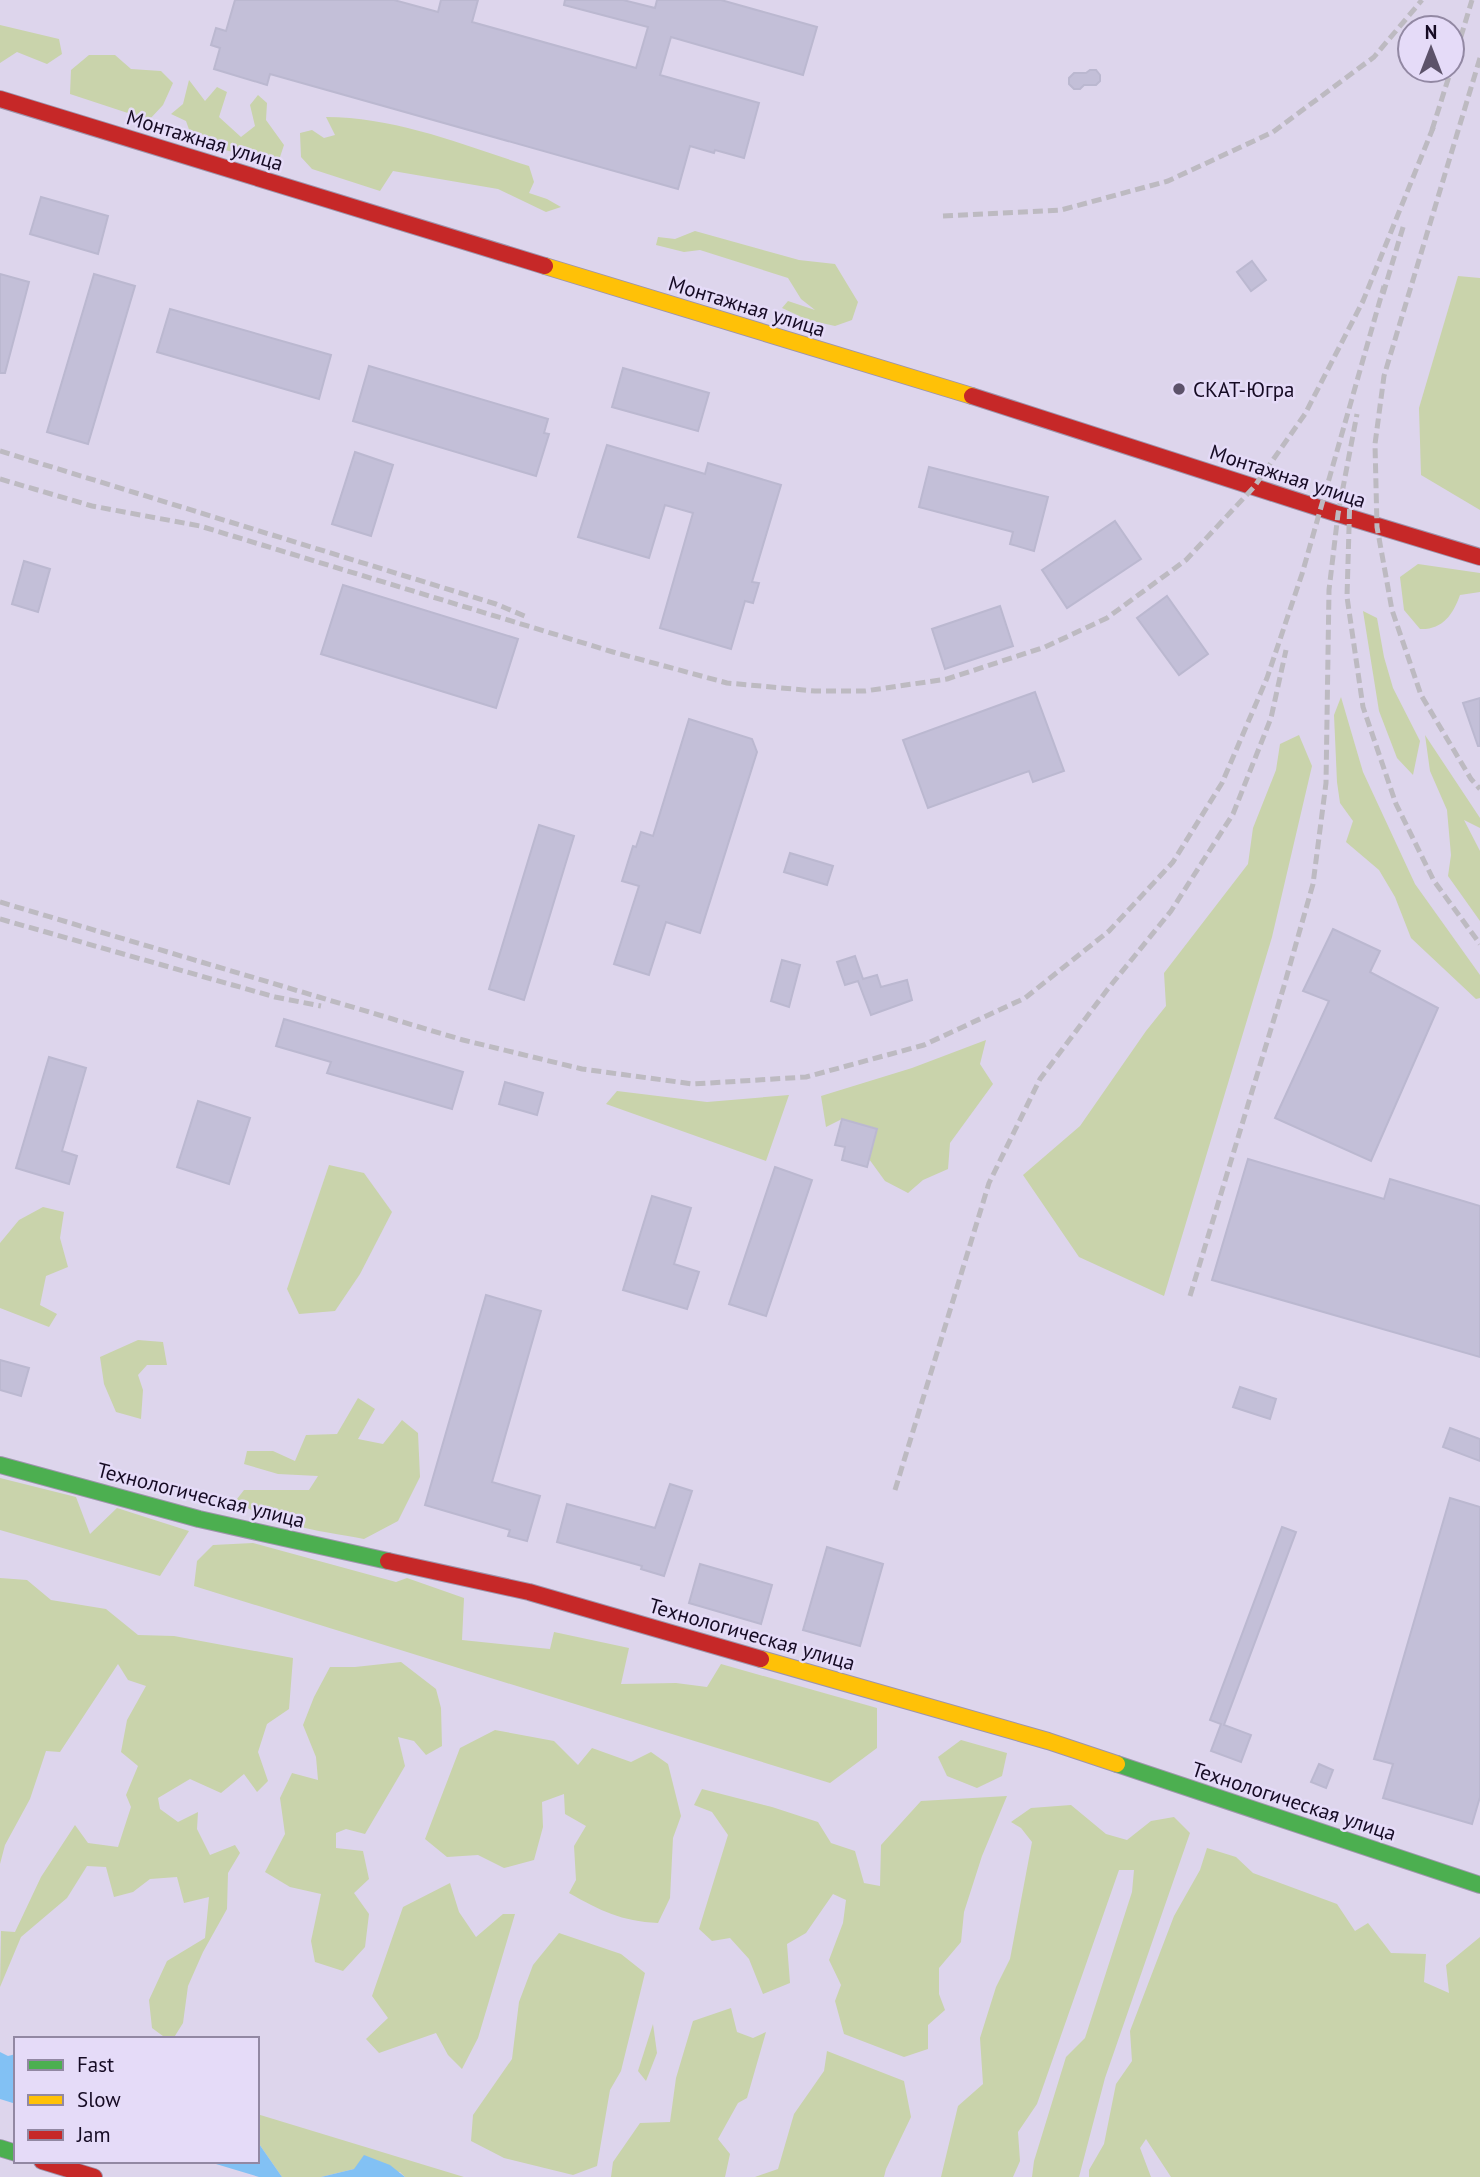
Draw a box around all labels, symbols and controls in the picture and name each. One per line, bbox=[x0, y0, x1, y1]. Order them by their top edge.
north arrow bbox=[1396, 14, 1466, 84]
text: N bbox=[1425, 20, 1437, 44]
street label: Монтажная улица bbox=[123, 103, 287, 177]
street label: Монтажная улица bbox=[665, 269, 829, 343]
place label: СКАТ-Югра bbox=[1193, 376, 1294, 403]
marker: СКАТ-Югра bbox=[1171, 381, 1187, 397]
street label: Монтажная улица bbox=[1207, 438, 1369, 514]
street label: Технологическая улица bbox=[94, 1456, 308, 1534]
street label: Технологическая улица bbox=[646, 1592, 858, 1676]
street label: Технологическая улица bbox=[1188, 1755, 1400, 1847]
legend bbox=[14, 2037, 259, 2163]
text: Fast bbox=[77, 2051, 114, 2078]
text: Slow bbox=[77, 2086, 121, 2113]
text: Jam bbox=[76, 2121, 111, 2148]

